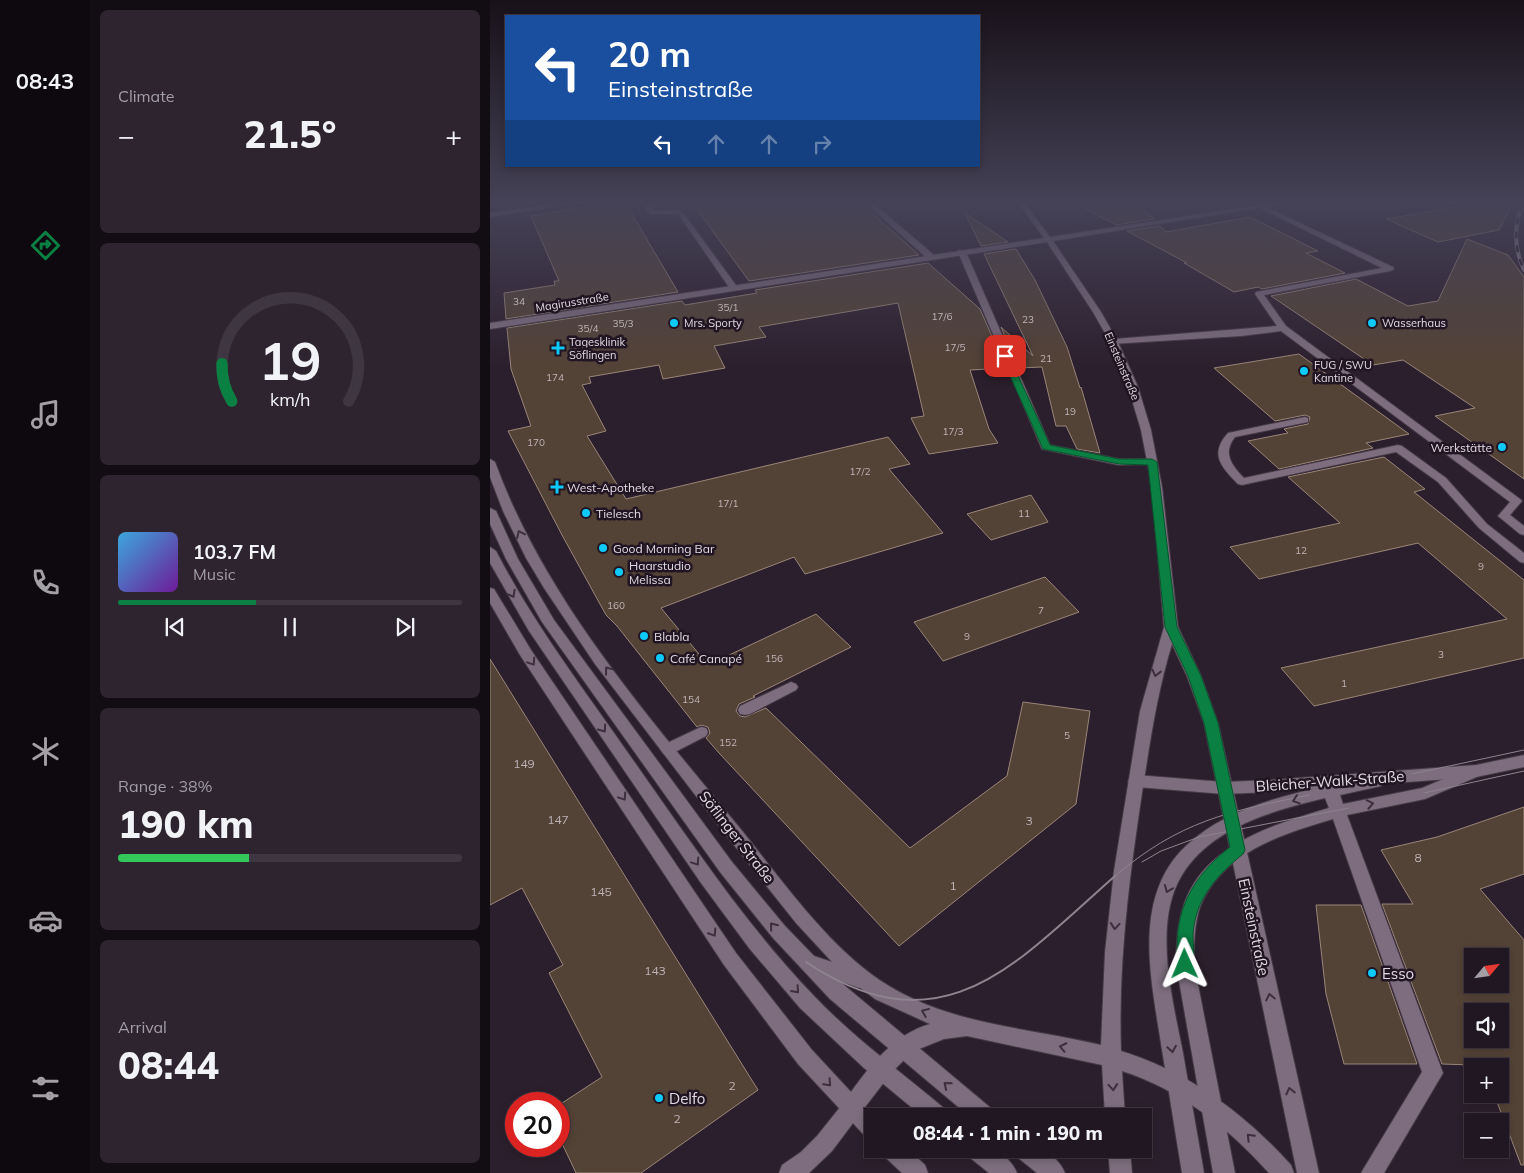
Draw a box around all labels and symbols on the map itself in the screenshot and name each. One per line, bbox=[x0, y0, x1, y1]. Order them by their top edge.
street label: Magirusstraße bbox=[534, 289, 610, 315]
house number: 34 bbox=[513, 295, 525, 308]
house number: 35/1 bbox=[718, 301, 738, 314]
house number: 17/6 bbox=[932, 310, 952, 323]
house number: 23 bbox=[1022, 313, 1034, 326]
place label: Mrs. Sporty bbox=[684, 316, 742, 330]
place label: Wasserhaus bbox=[1382, 316, 1446, 330]
house number: 35/3 bbox=[613, 317, 633, 330]
marker: Mrs. Sporty bbox=[668, 317, 680, 329]
marker: Wasserhaus bbox=[1366, 317, 1378, 329]
house number: 35/4 bbox=[578, 322, 598, 335]
street label: Einsteinstraße bbox=[1101, 330, 1143, 402]
place label: Tagesklinik Söflingen bbox=[569, 335, 625, 362]
pin bbox=[984, 335, 1026, 377]
marker: Tagesklinik Söflingen bbox=[551, 341, 565, 355]
house number: 17/5 bbox=[945, 341, 965, 354]
house number: 21 bbox=[1040, 352, 1052, 365]
place label: FUG / SWU Kantine bbox=[1314, 358, 1372, 385]
marker: FUG / SWU Kantine bbox=[1298, 365, 1310, 377]
house number: 174 bbox=[546, 371, 564, 384]
house number: 19 bbox=[1064, 405, 1076, 418]
house number: 17/3 bbox=[943, 425, 963, 438]
house number: 170 bbox=[527, 436, 545, 449]
place label: Werkstätte bbox=[1430, 440, 1492, 455]
marker: Werkstätte bbox=[1496, 441, 1508, 453]
house number: 17/2 bbox=[850, 465, 870, 478]
place label: West-Apotheke bbox=[567, 480, 654, 495]
marker: West-Apotheke bbox=[551, 481, 563, 493]
house number: 17/1 bbox=[718, 497, 738, 510]
place label: Tielesch bbox=[596, 506, 641, 521]
marker: Tielesch bbox=[580, 507, 592, 519]
house number: 11 bbox=[1018, 507, 1030, 520]
one-way arrow bbox=[516, 530, 526, 539]
place label: Good Morning Bar bbox=[613, 541, 715, 556]
marker: Good Morning Bar bbox=[597, 542, 609, 554]
house number: 12 bbox=[1295, 544, 1307, 557]
place label: Haarstudio Melissa bbox=[629, 558, 691, 587]
house number: 9 bbox=[1478, 560, 1484, 573]
marker: Haarstudio Melissa bbox=[613, 566, 625, 578]
one-way arrow bbox=[506, 589, 516, 598]
house number: 160 bbox=[607, 599, 625, 612]
house number: 7 bbox=[1038, 604, 1044, 617]
place label: Blabla bbox=[654, 629, 689, 644]
marker: Blabla bbox=[638, 630, 650, 642]
house number: 9 bbox=[964, 630, 970, 643]
house number: 3 bbox=[1438, 648, 1444, 661]
place label: Café Canapé bbox=[670, 651, 742, 666]
marker: Café Canapé bbox=[654, 652, 666, 664]
house number: 156 bbox=[765, 652, 783, 665]
one-way arrow bbox=[526, 657, 535, 666]
one-way arrow bbox=[605, 666, 614, 676]
one-way arrow bbox=[1151, 669, 1162, 678]
house number: 1 bbox=[1341, 677, 1347, 690]
house number: 154 bbox=[682, 693, 700, 706]
one-way arrow bbox=[597, 723, 606, 733]
house number: 5 bbox=[1064, 729, 1070, 742]
house number: 152 bbox=[719, 736, 737, 749]
house number: 149 bbox=[513, 756, 535, 771]
street label: Bleicher-Walk-Straße bbox=[1255, 766, 1405, 796]
street label: Söflinger Straße bbox=[695, 787, 779, 887]
one-way arrow bbox=[617, 791, 626, 801]
one-way arrow bbox=[1293, 794, 1301, 804]
one-way arrow bbox=[1366, 799, 1375, 810]
house number: 147 bbox=[547, 812, 569, 827]
house number: 3 bbox=[1025, 813, 1033, 828]
house number: 8 bbox=[1414, 850, 1422, 865]
one-way arrow bbox=[690, 857, 699, 866]
street label: Einsteinstraße bbox=[1234, 877, 1274, 977]
house number: 1 bbox=[949, 878, 957, 893]
house number: 145 bbox=[590, 884, 612, 899]
one-way arrow bbox=[1164, 884, 1175, 893]
one-way arrow bbox=[770, 922, 779, 931]
one-way arrow bbox=[1109, 923, 1120, 931]
one-way arrow bbox=[706, 927, 716, 936]
position arrow bbox=[1158, 937, 1210, 989]
north arrow bbox=[1464, 948, 1509, 992]
house number: 143 bbox=[644, 963, 666, 978]
place label: Esso bbox=[1382, 964, 1414, 983]
marker: Esso bbox=[1366, 967, 1378, 979]
one-way arrow bbox=[790, 985, 799, 994]
one-way arrow bbox=[1265, 993, 1275, 1002]
one-way arrow bbox=[922, 1008, 930, 1018]
one-way arrow bbox=[1058, 1042, 1067, 1053]
one-way arrow bbox=[1167, 1044, 1177, 1053]
one-way arrow bbox=[822, 1077, 831, 1086]
house number: 2 bbox=[728, 1078, 736, 1093]
one-way arrow bbox=[944, 1082, 953, 1091]
one-way arrow bbox=[1107, 1083, 1118, 1091]
one-way arrow bbox=[1285, 1087, 1296, 1096]
place label: Delfo bbox=[669, 1089, 705, 1108]
speed limit sign: 20 bbox=[505, 1092, 570, 1157]
marker: Delfo bbox=[653, 1092, 665, 1104]
house number: 2 bbox=[673, 1111, 681, 1126]
one-way arrow bbox=[1247, 1134, 1256, 1143]

